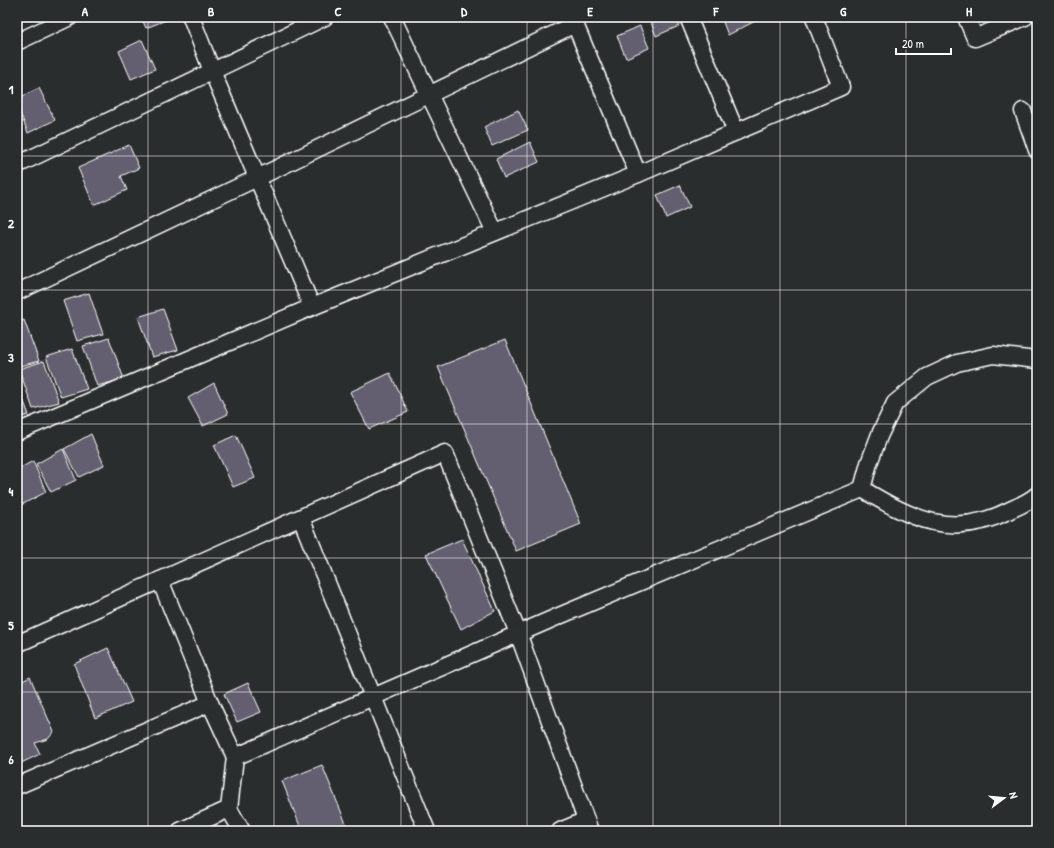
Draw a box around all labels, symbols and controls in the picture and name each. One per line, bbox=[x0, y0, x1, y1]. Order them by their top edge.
text: A bbox=[82, 2, 89, 20]
text: B bbox=[208, 2, 215, 20]
text: C bbox=[334, 2, 342, 20]
text: D bbox=[461, 2, 468, 20]
text: E bbox=[587, 2, 593, 20]
text: F bbox=[713, 2, 720, 20]
text: G bbox=[840, 2, 847, 20]
text: H bbox=[966, 2, 972, 20]
scale bar bbox=[896, 30, 951, 56]
text: 20 m bbox=[902, 35, 924, 52]
text: 1 bbox=[9, 80, 14, 98]
text: 2 bbox=[8, 214, 15, 232]
text: 3 bbox=[8, 348, 14, 366]
text: 4 bbox=[9, 482, 14, 500]
text: 5 bbox=[8, 616, 14, 634]
text: 6 bbox=[8, 750, 14, 768]
north arrow bbox=[984, 778, 1024, 818]
text: N bbox=[1006, 790, 1021, 800]

